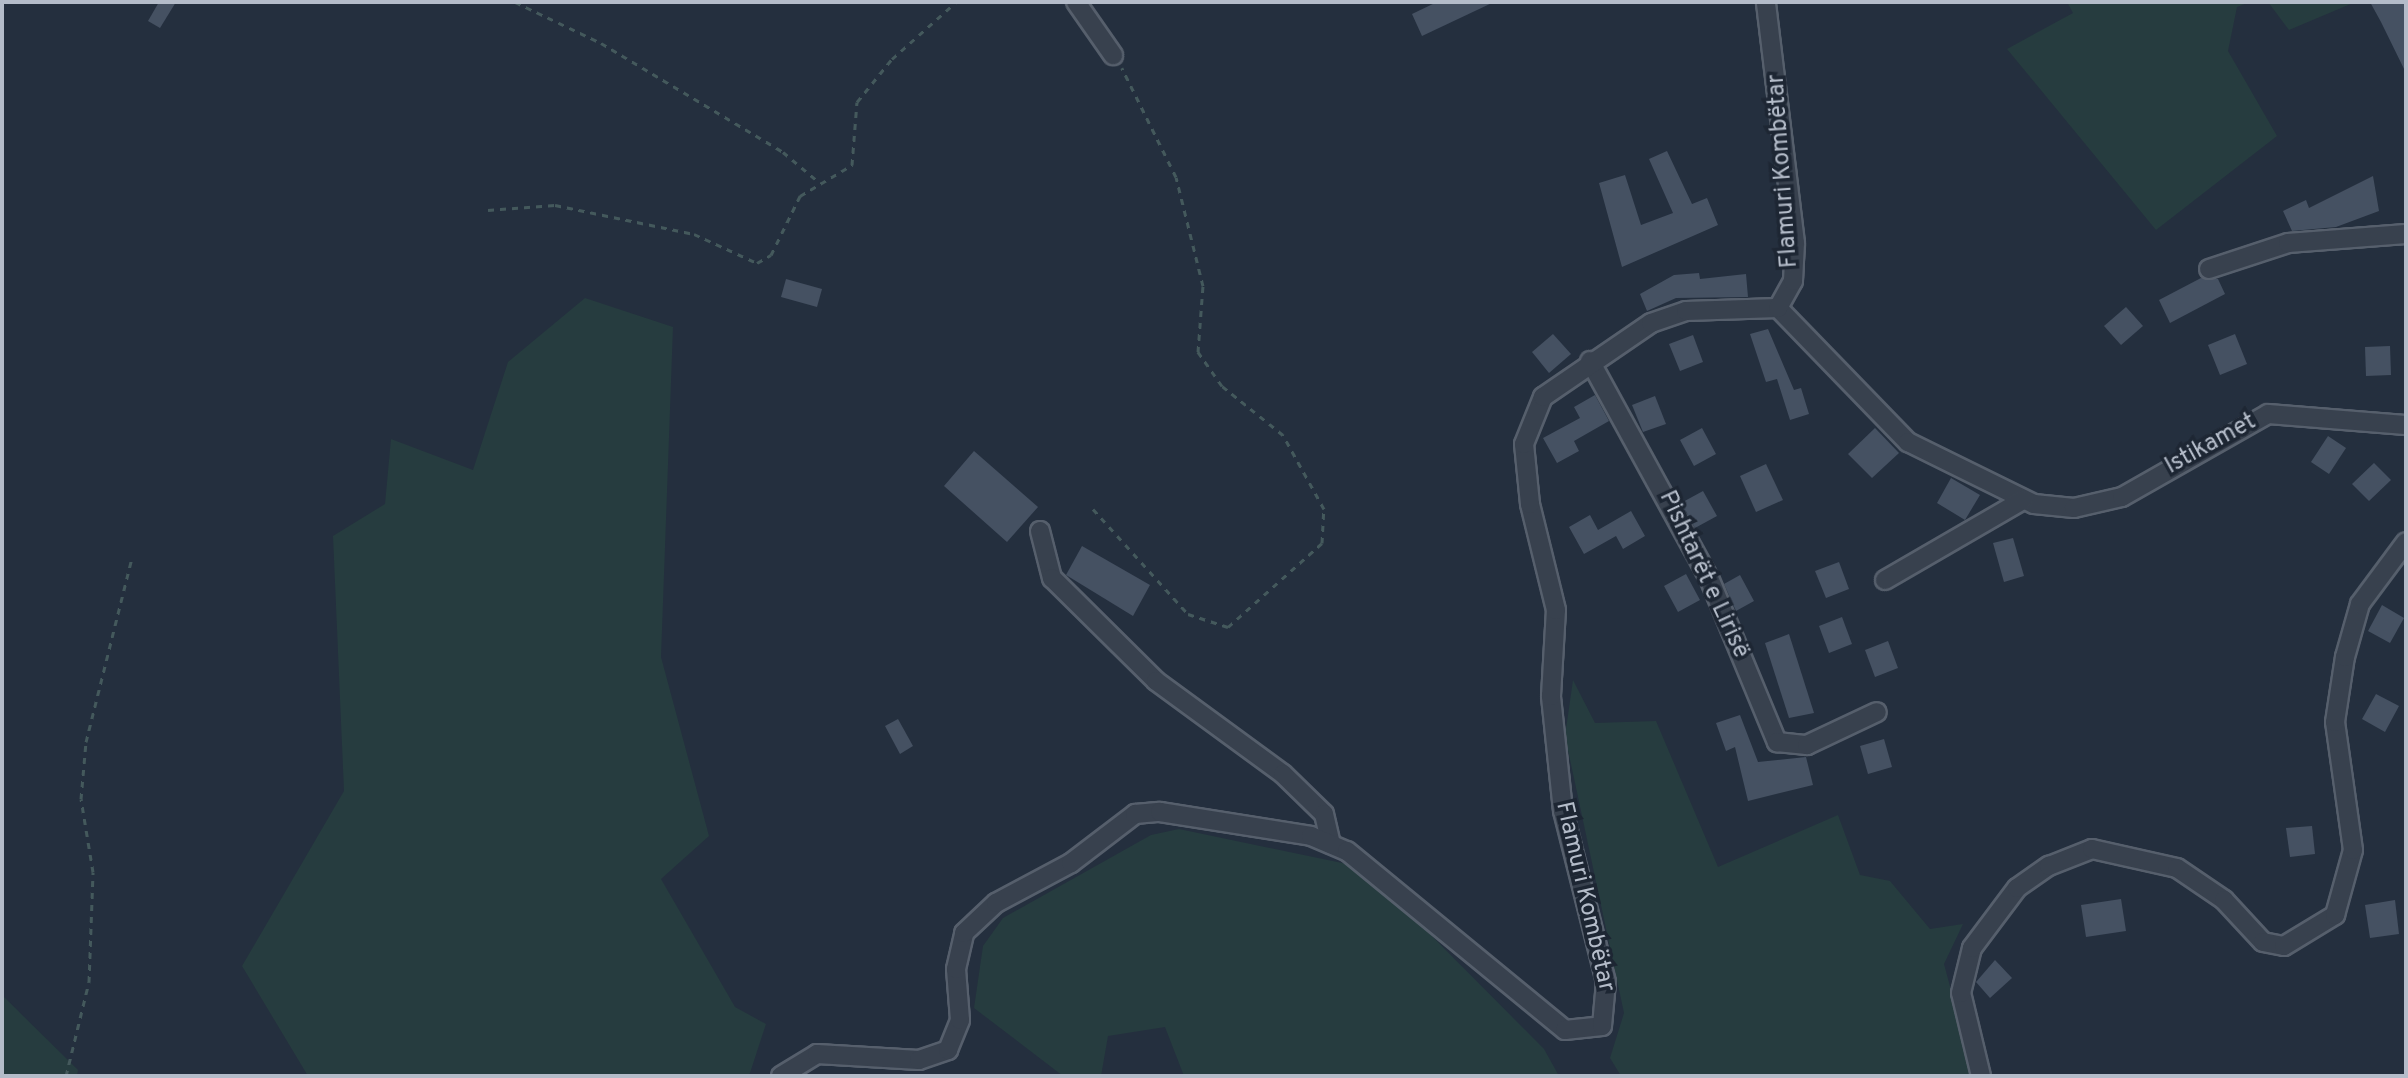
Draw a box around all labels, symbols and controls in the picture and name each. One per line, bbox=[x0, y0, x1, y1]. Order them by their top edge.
street label: Flamuri Kombëtar bbox=[1763, 73, 1805, 269]
street label: Istikamet bbox=[2160, 408, 2262, 482]
street label: Pishtarët e Lirisë bbox=[1652, 487, 1754, 663]
street label: Flamuri Kombëtar bbox=[1548, 799, 1620, 995]

